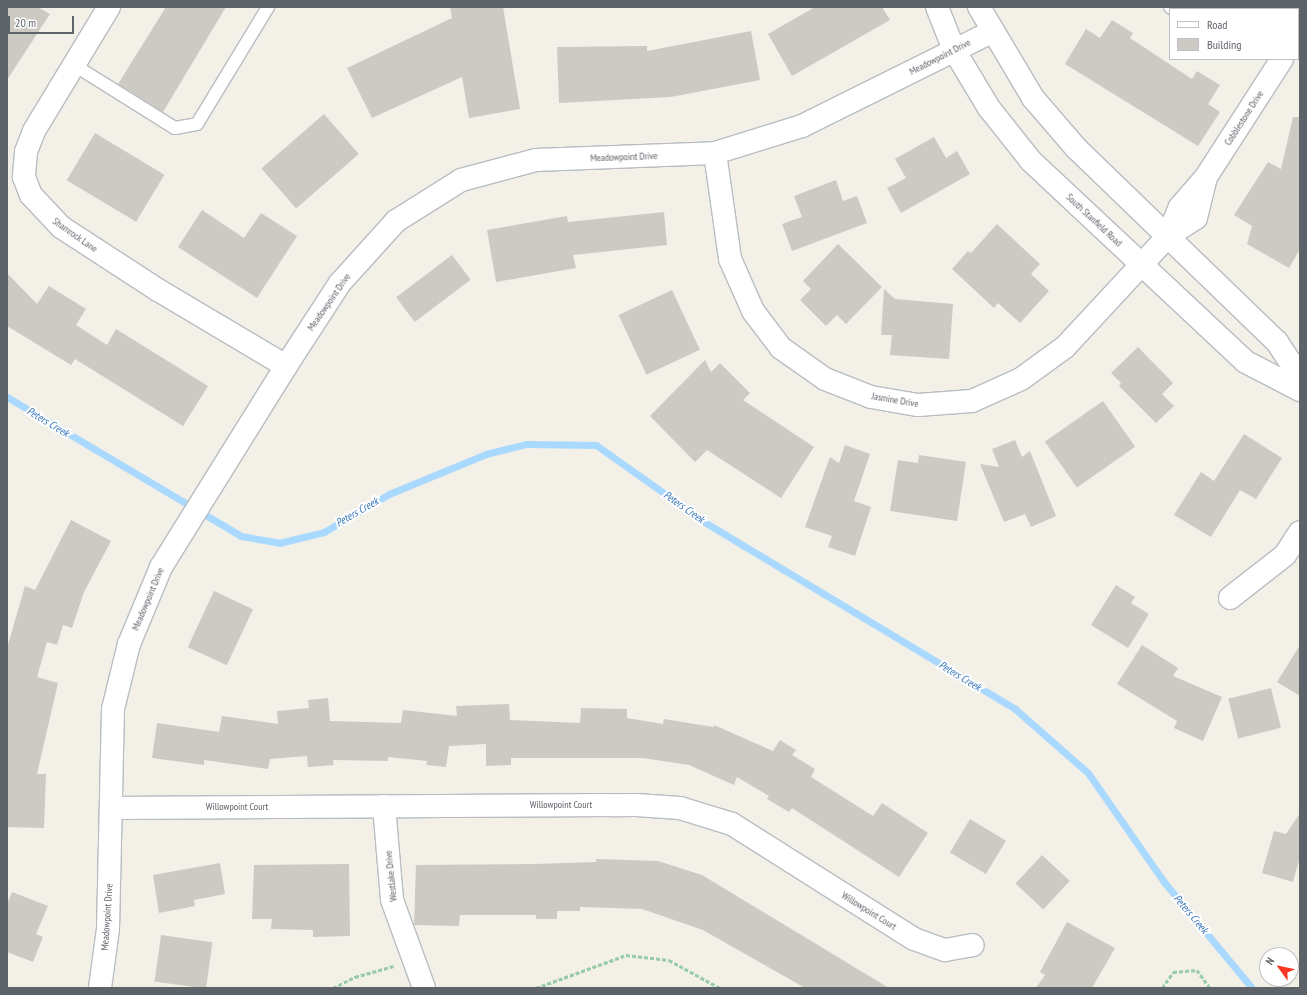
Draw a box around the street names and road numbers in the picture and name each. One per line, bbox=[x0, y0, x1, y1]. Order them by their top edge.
street label: Meadowpoint Drive bbox=[907, 36, 973, 78]
street label: Cobblestone Drive bbox=[1222, 88, 1266, 148]
street label: Meadowpoint Drive bbox=[590, 150, 658, 164]
street label: South Stanfield Road bbox=[1064, 191, 1124, 249]
street label: Shamrock Lane bbox=[50, 215, 100, 255]
street label: Meadowpoint Drive bbox=[305, 271, 353, 333]
street label: Jasmine Drive bbox=[871, 390, 919, 410]
street label: Meadowpoint Drive bbox=[129, 566, 167, 632]
street label: Willowpoint Court bbox=[530, 799, 592, 811]
street label: Willowpoint Court bbox=[206, 801, 268, 813]
street label: Westlake Drive bbox=[382, 850, 400, 902]
street label: Meadowpoint Drive bbox=[99, 883, 115, 951]
street label: Willowpoint Court bbox=[839, 889, 899, 933]

